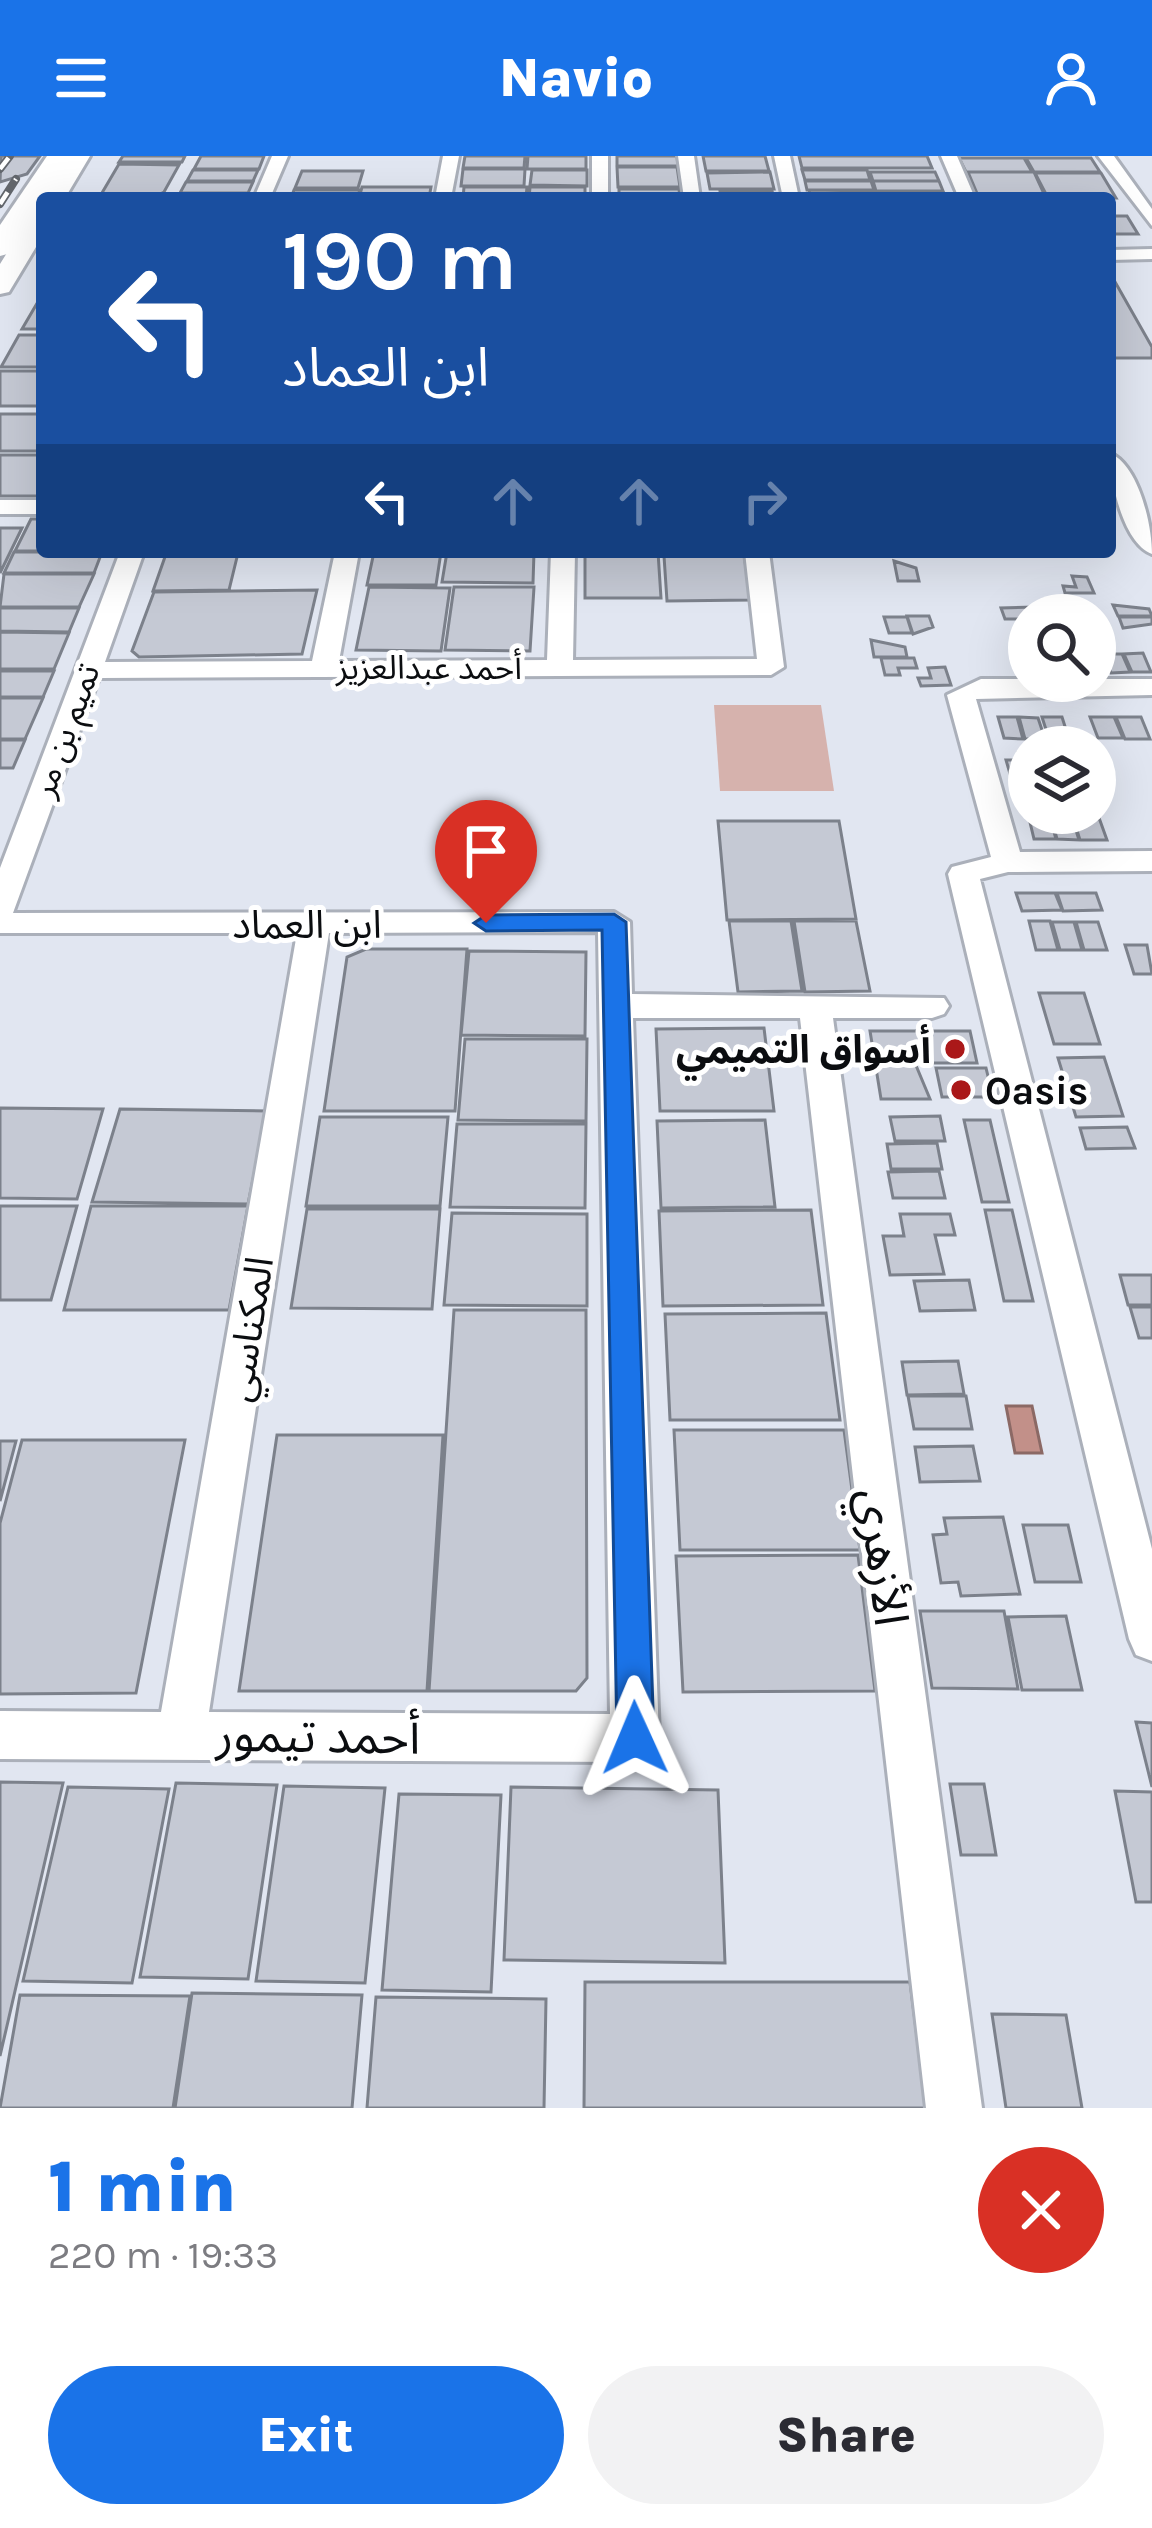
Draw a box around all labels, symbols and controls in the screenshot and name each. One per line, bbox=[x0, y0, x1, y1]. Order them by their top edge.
icon: menu bbox=[48, 45, 114, 111]
icon: person bbox=[1038, 45, 1104, 111]
text: Navio bbox=[499, 46, 653, 110]
text: 190 m bbox=[282, 212, 517, 310]
icon: left bbox=[84, 240, 240, 396]
text: ابن العماد bbox=[282, 336, 489, 400]
icon: left bbox=[354, 468, 420, 534]
icon: ahead bbox=[480, 468, 546, 534]
icon: ahead bbox=[606, 468, 672, 534]
icon: right bbox=[732, 468, 798, 534]
map controls bbox=[1008, 594, 1116, 834]
button: search bbox=[1008, 594, 1116, 702]
street label: أحمد عبدالعزيز bbox=[335, 648, 522, 687]
street label: تميم بن مر bbox=[24, 659, 113, 805]
button: layers bbox=[1008, 726, 1116, 834]
pin bbox=[435, 800, 537, 923]
icon: arrive bbox=[453, 818, 519, 884]
street label: ابن العماد bbox=[232, 902, 382, 948]
place label: أسواق التميمي bbox=[676, 1024, 931, 1081]
marker: أسواق التميمي bbox=[942, 1036, 968, 1062]
place label: Oasis bbox=[985, 1068, 1088, 1114]
marker: Oasis bbox=[948, 1077, 974, 1103]
street label: المكناسي bbox=[215, 1254, 289, 1406]
street label: الأزهري bbox=[839, 1485, 919, 1630]
position arrow bbox=[572, 1675, 698, 1801]
street label: أحمد تيمور bbox=[213, 1704, 421, 1766]
text: 1 min bbox=[48, 2145, 237, 2229]
button: close bbox=[978, 2147, 1104, 2273]
text: 220 m · 19:33 bbox=[48, 2232, 278, 2278]
button: Exit bbox=[48, 2366, 564, 2504]
button: Share bbox=[588, 2366, 1104, 2504]

